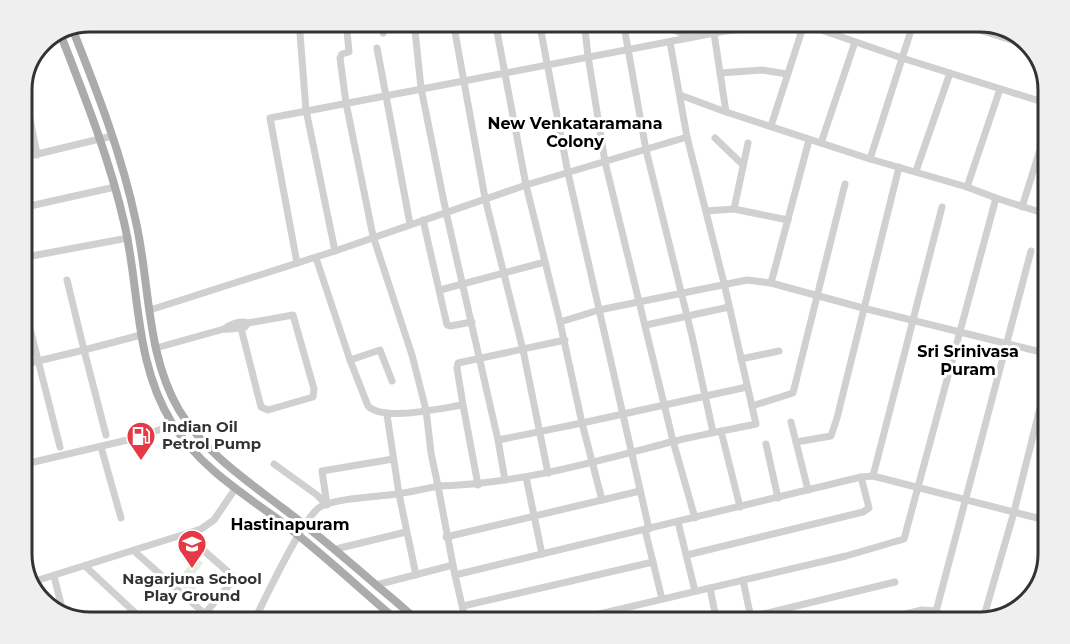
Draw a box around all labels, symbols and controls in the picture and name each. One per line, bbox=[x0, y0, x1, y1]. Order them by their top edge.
district label: New Venkataramana Colony bbox=[487, 114, 663, 151]
district label: Sri Srinivasa Puram bbox=[917, 342, 1019, 379]
place label: Indian Oil Petrol Pump bbox=[162, 417, 261, 453]
fuel station icon: Indian Oil Petrol Pump bbox=[125, 420, 157, 462]
district label: Hastinapuram bbox=[231, 515, 349, 534]
school or university icon: Nagarjuna School Play Ground bbox=[176, 528, 208, 570]
place label: Nagarjuna School Play Ground bbox=[122, 569, 262, 605]

